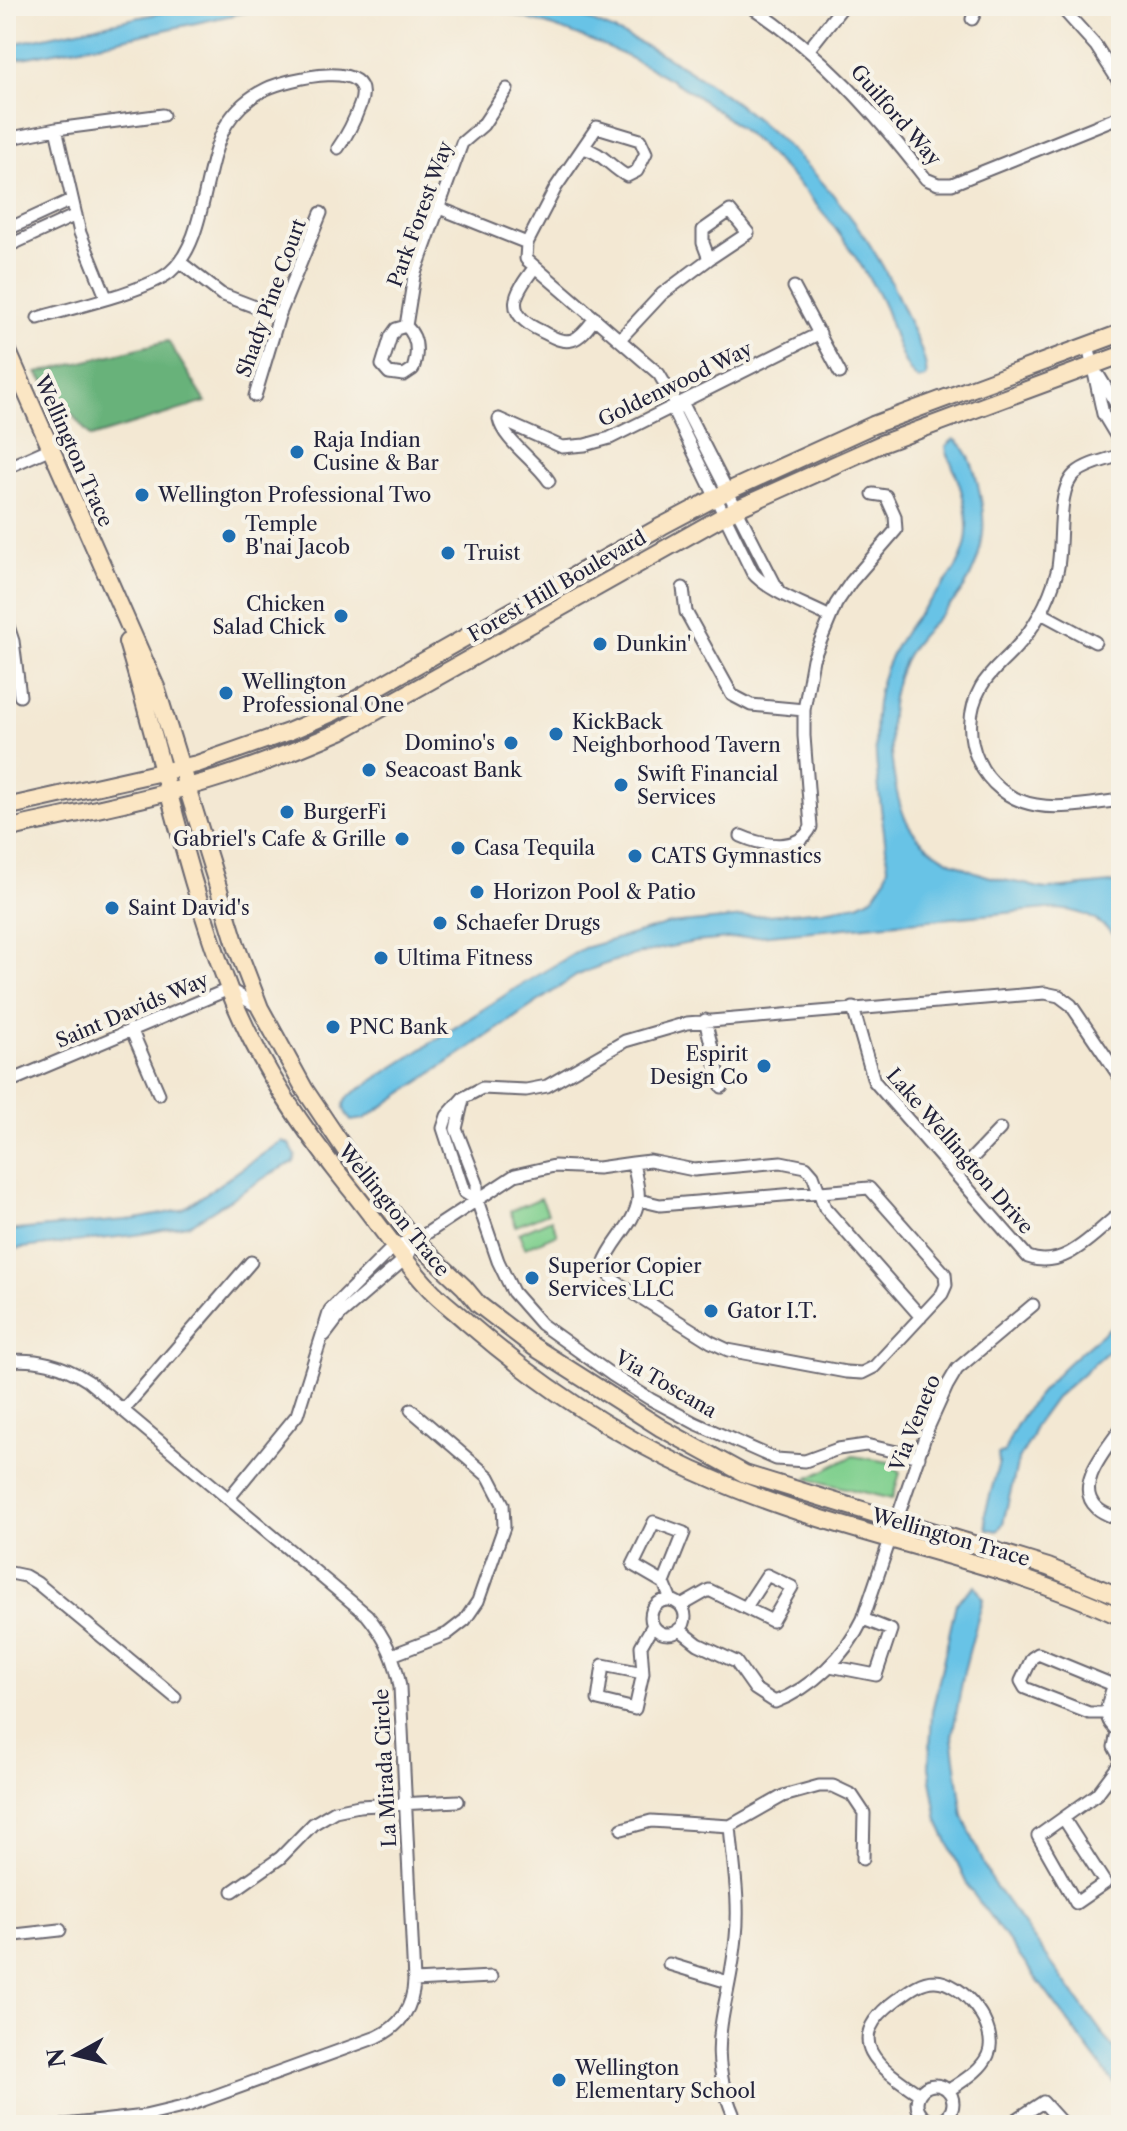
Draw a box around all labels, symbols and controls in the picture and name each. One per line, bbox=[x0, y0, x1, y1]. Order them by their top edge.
street label: Guilford Way bbox=[846, 60, 947, 171]
street label: Park Forest Way bbox=[382, 137, 458, 290]
street label: Shady Pine Court bbox=[231, 216, 311, 380]
street label: Goldenwood Way bbox=[594, 336, 757, 432]
street label: Wellington Trace bbox=[29, 371, 118, 531]
place label: Raja Indian Cusine & Bar bbox=[313, 428, 440, 475]
marker: Raja Indian Cusine & Bar bbox=[288, 443, 306, 461]
place label: Wellington Professional Two bbox=[157, 483, 431, 507]
marker: Wellington Professional Two bbox=[133, 486, 151, 504]
place label: Temple B'nai Jacob bbox=[245, 512, 350, 559]
street label: Forest Hill Boulevard bbox=[464, 525, 650, 647]
marker: Temple B'nai Jacob bbox=[220, 527, 238, 545]
place label: Truist bbox=[464, 541, 520, 565]
marker: Truist bbox=[439, 544, 457, 562]
place label: Chicken Salad Chick bbox=[212, 592, 326, 639]
marker: Chicken Salad Chick bbox=[332, 607, 350, 625]
place label: Dunkin' bbox=[616, 632, 691, 656]
marker: Dunkin' bbox=[591, 635, 609, 653]
place label: Wellington Professional One bbox=[241, 670, 404, 717]
marker: Wellington Professional One bbox=[217, 684, 235, 702]
place label: KickBack Neighborhood Tavern bbox=[572, 710, 781, 757]
marker: KickBack Neighborhood Tavern bbox=[547, 725, 565, 743]
place label: Domino's bbox=[404, 731, 495, 755]
marker: Domino's bbox=[502, 734, 520, 752]
place label: Seacoast Bank bbox=[385, 758, 523, 782]
marker: Seacoast Bank bbox=[360, 761, 378, 779]
place label: Swift Financial Services bbox=[637, 762, 778, 809]
marker: Swift Financial Services bbox=[612, 776, 630, 794]
place label: BurgerFi bbox=[303, 800, 386, 824]
marker: BurgerFi bbox=[278, 803, 296, 821]
place label: Gabriel's Cafe & Grille bbox=[173, 827, 386, 851]
marker: Gabriel's Cafe & Grille bbox=[393, 830, 411, 848]
place label: Casa Tequila bbox=[474, 836, 595, 860]
marker: Casa Tequila bbox=[449, 839, 467, 857]
place label: CATS Gymnastics bbox=[651, 844, 822, 868]
marker: CATS Gymnastics bbox=[626, 847, 644, 865]
place label: Horizon Pool & Patio bbox=[493, 880, 696, 904]
marker: Horizon Pool & Patio bbox=[468, 883, 486, 901]
place label: Saint David's bbox=[128, 896, 250, 920]
marker: Saint David's bbox=[103, 899, 121, 917]
place label: Schaefer Drugs bbox=[456, 911, 600, 935]
marker: Schaefer Drugs bbox=[431, 914, 449, 932]
place label: Ultima Fitness bbox=[397, 946, 533, 970]
marker: Ultima Fitness bbox=[372, 949, 390, 967]
street label: Saint Davids Way bbox=[52, 967, 213, 1053]
place label: PNC Bank bbox=[349, 1015, 449, 1039]
marker: PNC Bank bbox=[324, 1018, 342, 1036]
place label: Espirit Design Co bbox=[650, 1042, 748, 1089]
marker: Espirit Design Co bbox=[755, 1057, 773, 1075]
street label: Lake Wellington Drive bbox=[881, 1063, 1039, 1239]
street label: Wellington Trace bbox=[333, 1138, 455, 1281]
place label: Superior Copier Services LLC bbox=[548, 1254, 702, 1301]
marker: Superior Copier Services LLC bbox=[523, 1269, 541, 1287]
place label: Gator I.T. bbox=[727, 1299, 817, 1323]
marker: Gator I.T. bbox=[702, 1302, 720, 1320]
street label: Via Toscana bbox=[610, 1345, 722, 1423]
street label: Via Veneto bbox=[884, 1371, 945, 1476]
street label: Wellington Trace bbox=[868, 1503, 1033, 1571]
street label: La Mirada Circle bbox=[369, 1688, 401, 1848]
north arrow bbox=[36, 2015, 116, 2095]
text: N bbox=[42, 2046, 71, 2069]
place label: Wellington Elementary School bbox=[574, 2056, 756, 2103]
marker: Wellington Elementary School bbox=[550, 2071, 568, 2089]

